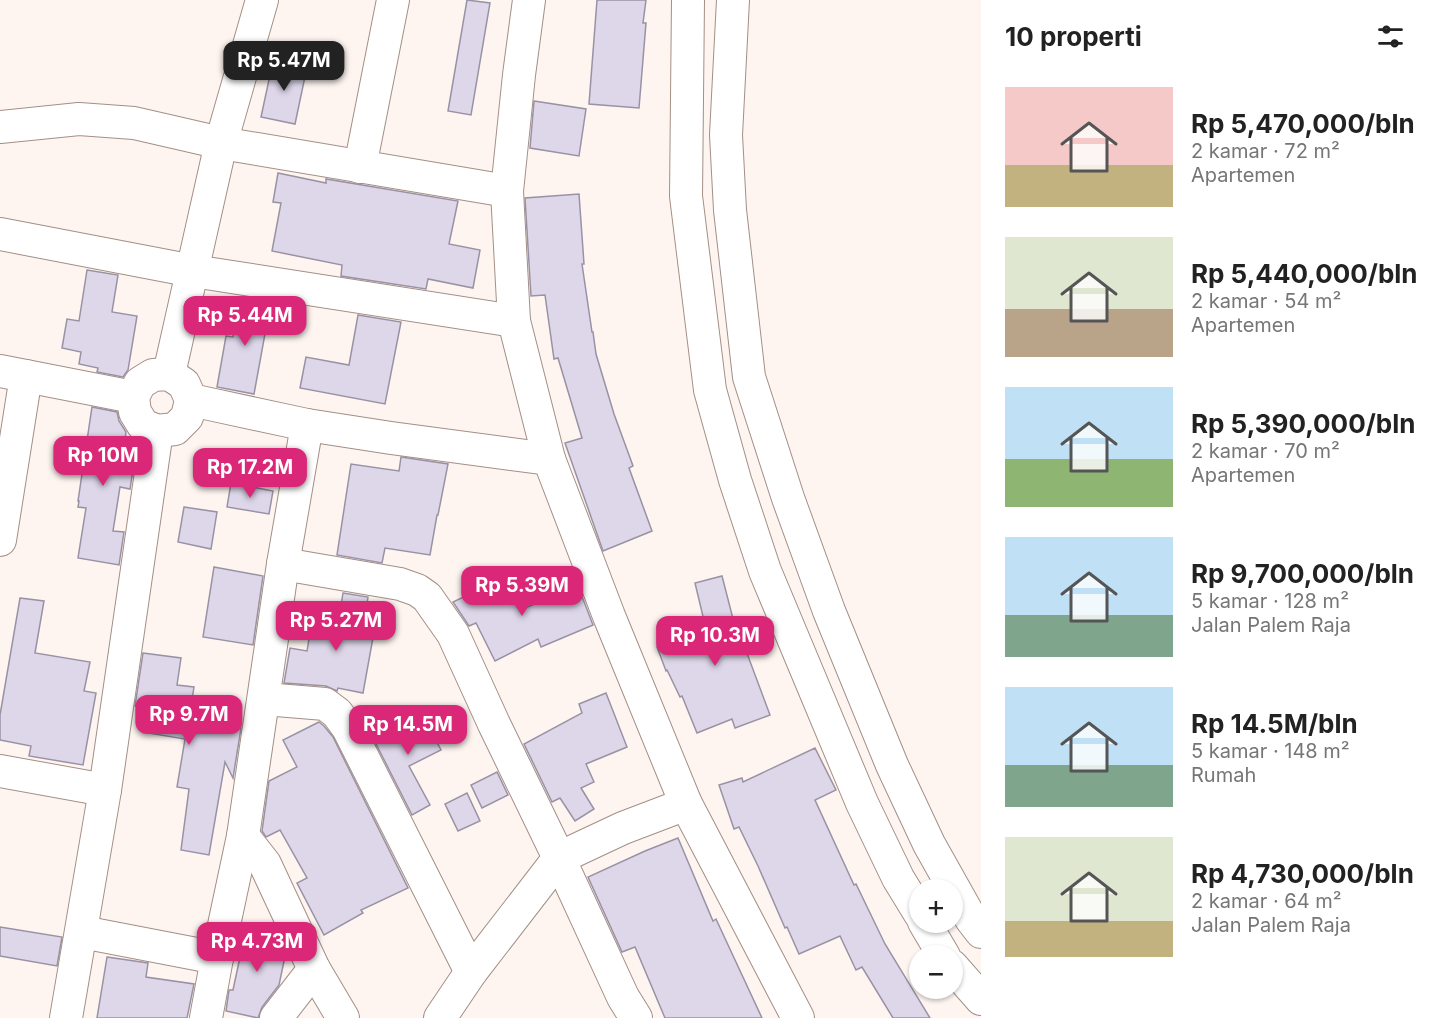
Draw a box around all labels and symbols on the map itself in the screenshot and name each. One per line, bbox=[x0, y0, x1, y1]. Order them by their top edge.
pin: Rp 5.47M bbox=[222, 41, 346, 92]
pin: Rp 5.44M bbox=[183, 296, 307, 347]
pin: Rp 10M bbox=[54, 436, 152, 487]
pin: Rp 17.2M bbox=[188, 448, 312, 499]
pin: Rp 5.39M bbox=[460, 566, 584, 617]
pin: Rp 5.27M bbox=[274, 601, 398, 652]
pin: Rp 10.3M bbox=[653, 616, 777, 667]
pin: Rp 9.7M bbox=[134, 695, 244, 746]
pin: Rp 14.5M bbox=[346, 705, 470, 756]
pin: Rp 4.73M bbox=[195, 922, 319, 973]

